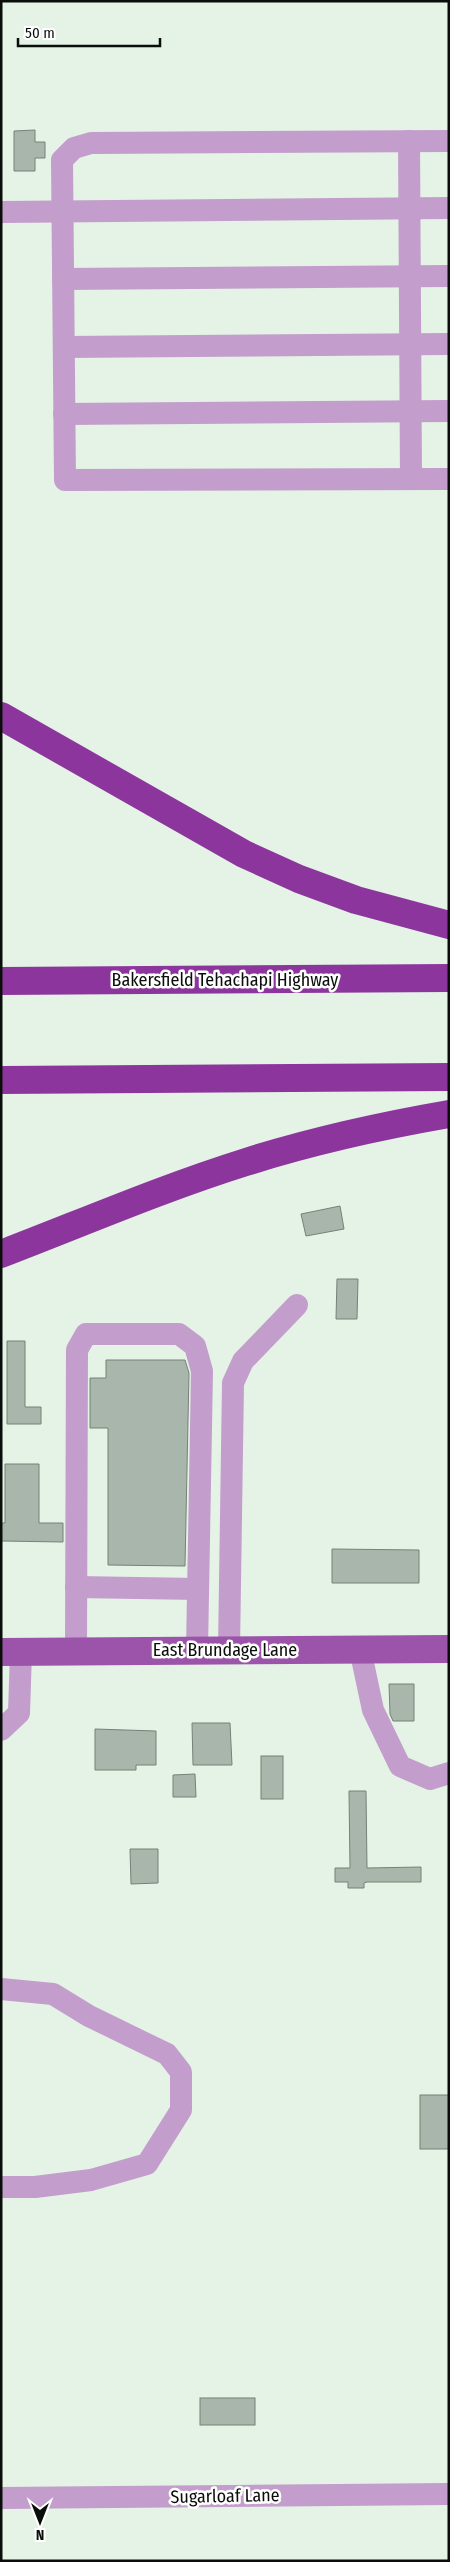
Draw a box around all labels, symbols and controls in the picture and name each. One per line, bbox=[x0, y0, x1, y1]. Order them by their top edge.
scale bar bbox=[18, 15, 160, 47]
text: 50 m bbox=[25, 24, 55, 42]
street label: Bakersfield Tehachapi Highway bbox=[112, 969, 338, 991]
street label: East Brundage Lane bbox=[153, 1639, 297, 1661]
street label: Sugarloaf Lane bbox=[170, 2484, 280, 2508]
north arrow bbox=[15, 2497, 65, 2547]
text: N bbox=[36, 2526, 44, 2543]

